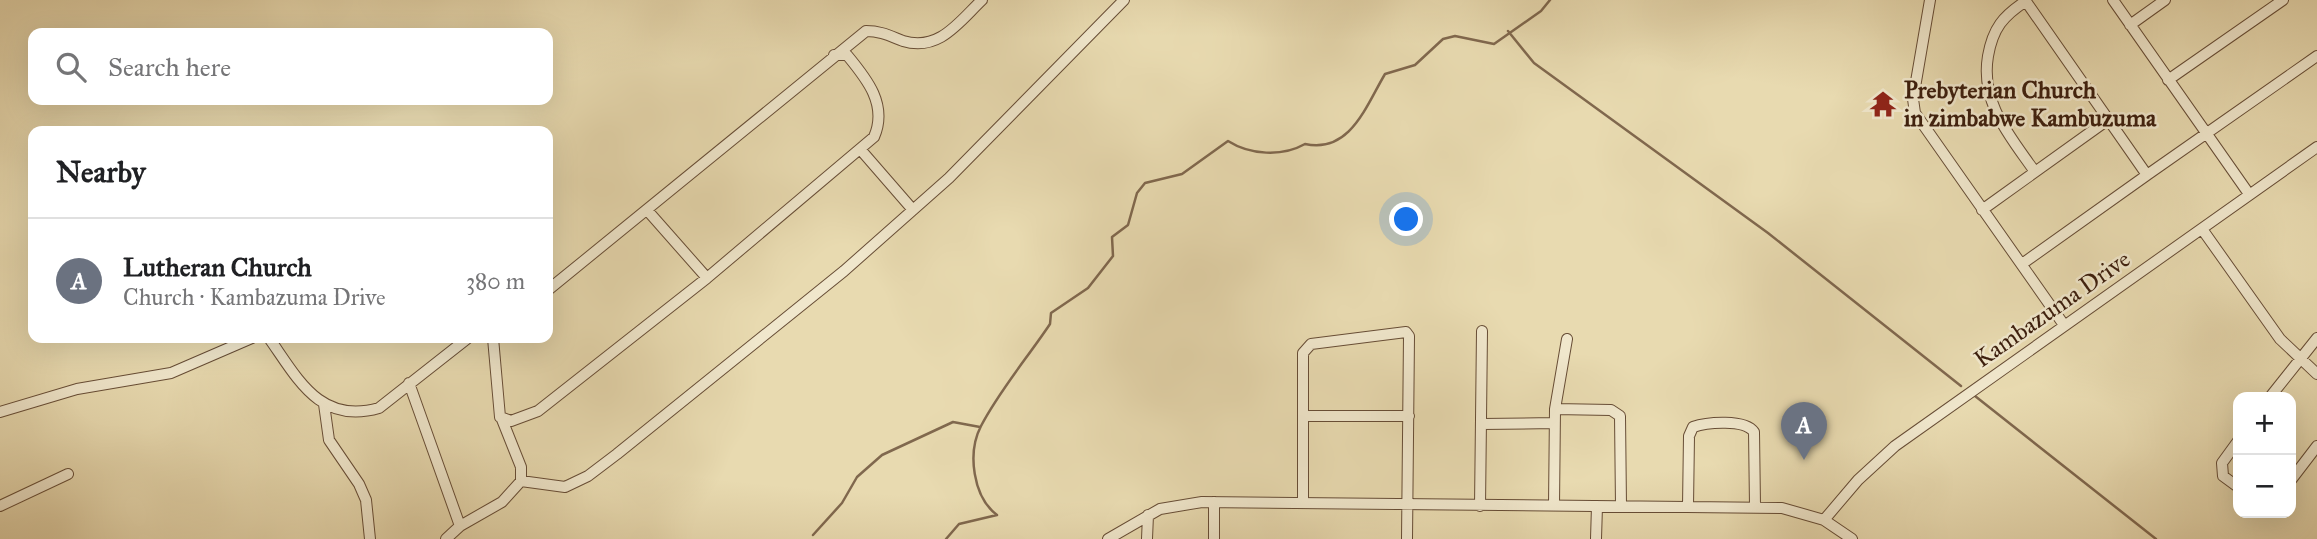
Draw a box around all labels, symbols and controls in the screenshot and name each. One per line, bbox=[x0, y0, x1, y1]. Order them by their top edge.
search box bbox=[28, 28, 553, 105]
icon: search bbox=[52, 48, 90, 86]
text: Search here bbox=[108, 51, 231, 83]
place label: Prebyterian Church in zimbabwe Kambuzuma bbox=[1904, 75, 2157, 133]
temple icon: Prebyterian Church in zimbabwe Kambuzuma bbox=[1868, 89, 1898, 119]
text: Nearby bbox=[56, 154, 146, 190]
your location bbox=[1389, 202, 1423, 236]
street label: Kambazuma Drive bbox=[1968, 244, 2136, 374]
text: Lutheran Church bbox=[123, 251, 312, 283]
text: A bbox=[71, 267, 87, 295]
text: 380 m bbox=[466, 267, 525, 295]
text: Church · Kambazuma Drive bbox=[123, 283, 386, 311]
map controls bbox=[2233, 392, 2296, 518]
button: + bbox=[2233, 392, 2296, 455]
pin: A bbox=[1781, 402, 1827, 460]
button: − bbox=[2233, 455, 2296, 518]

